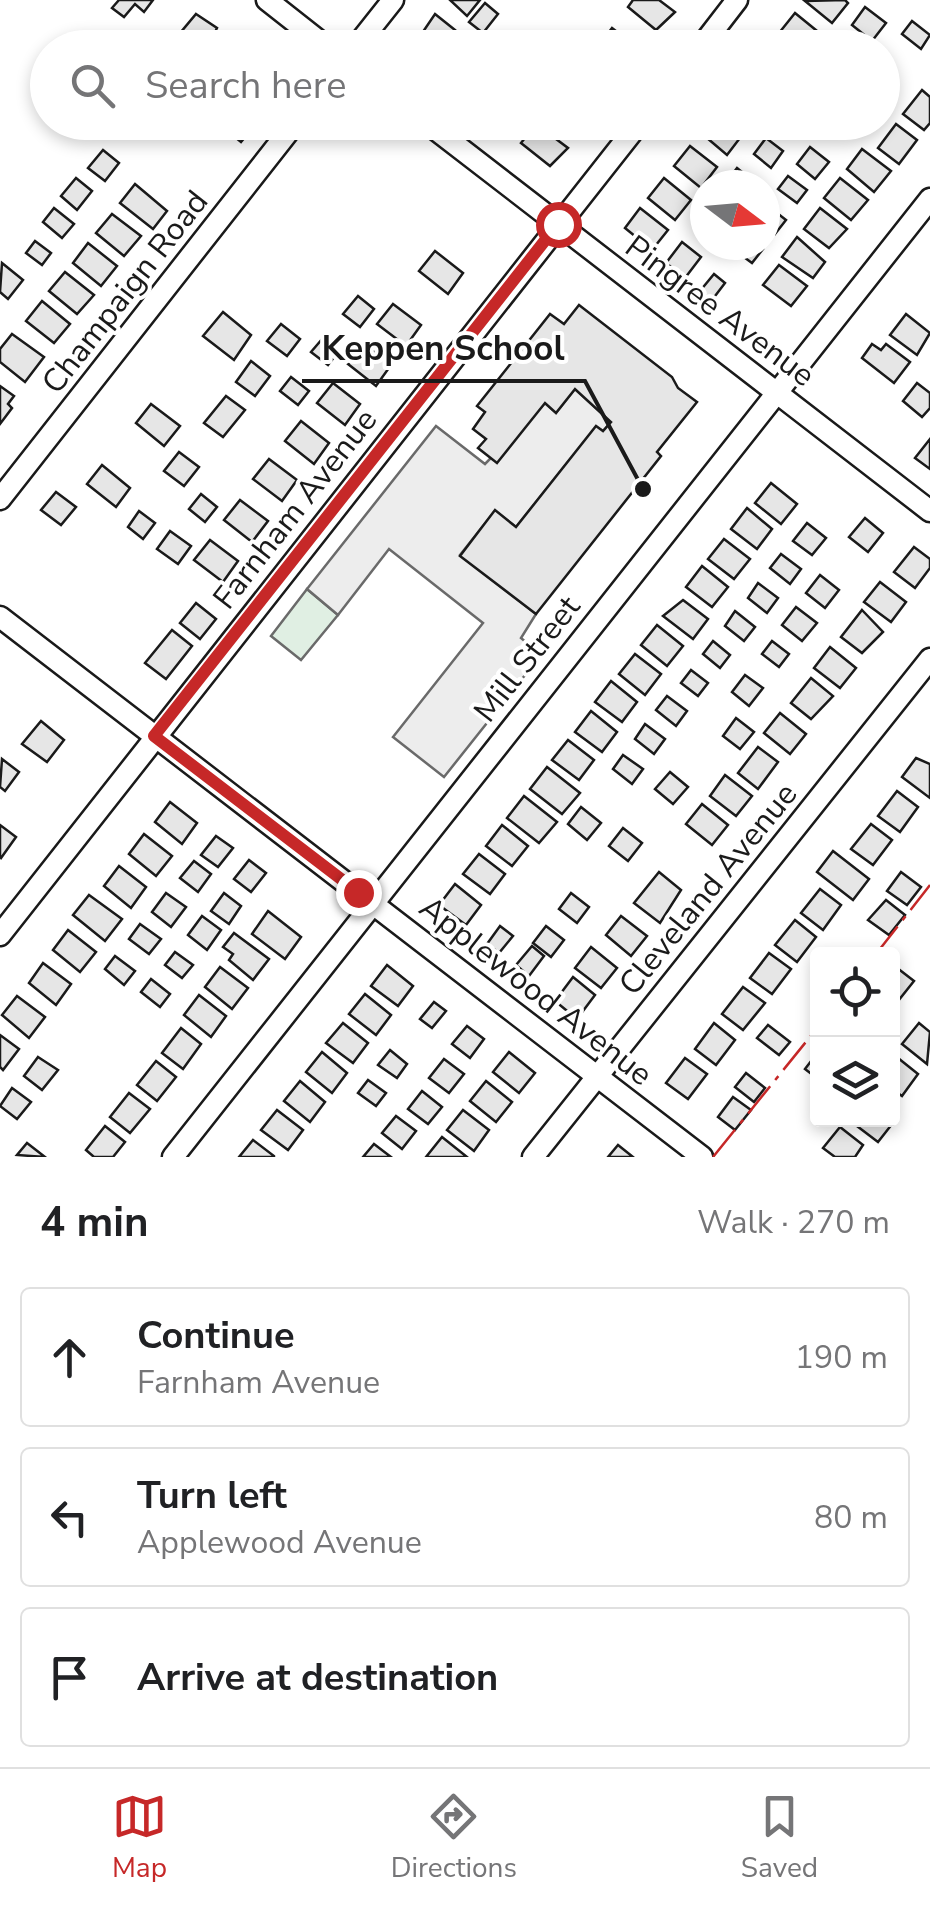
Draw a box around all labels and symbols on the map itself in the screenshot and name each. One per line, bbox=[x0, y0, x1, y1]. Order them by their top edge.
north arrow bbox=[690, 170, 780, 260]
street label: Champaign Road bbox=[32, 182, 218, 402]
route start bbox=[536, 202, 582, 248]
street label: Pingree Avenue bbox=[616, 226, 824, 396]
callout: Keppen School bbox=[302, 316, 585, 381]
text: Keppen School bbox=[321, 325, 565, 372]
street label: Farnham Avenue bbox=[203, 400, 387, 618]
street label: Mill Street bbox=[464, 586, 590, 731]
street label: Cleveland Avenue bbox=[609, 774, 807, 1004]
route end bbox=[336, 870, 382, 916]
street label: Applewood Avenue bbox=[411, 886, 661, 1096]

